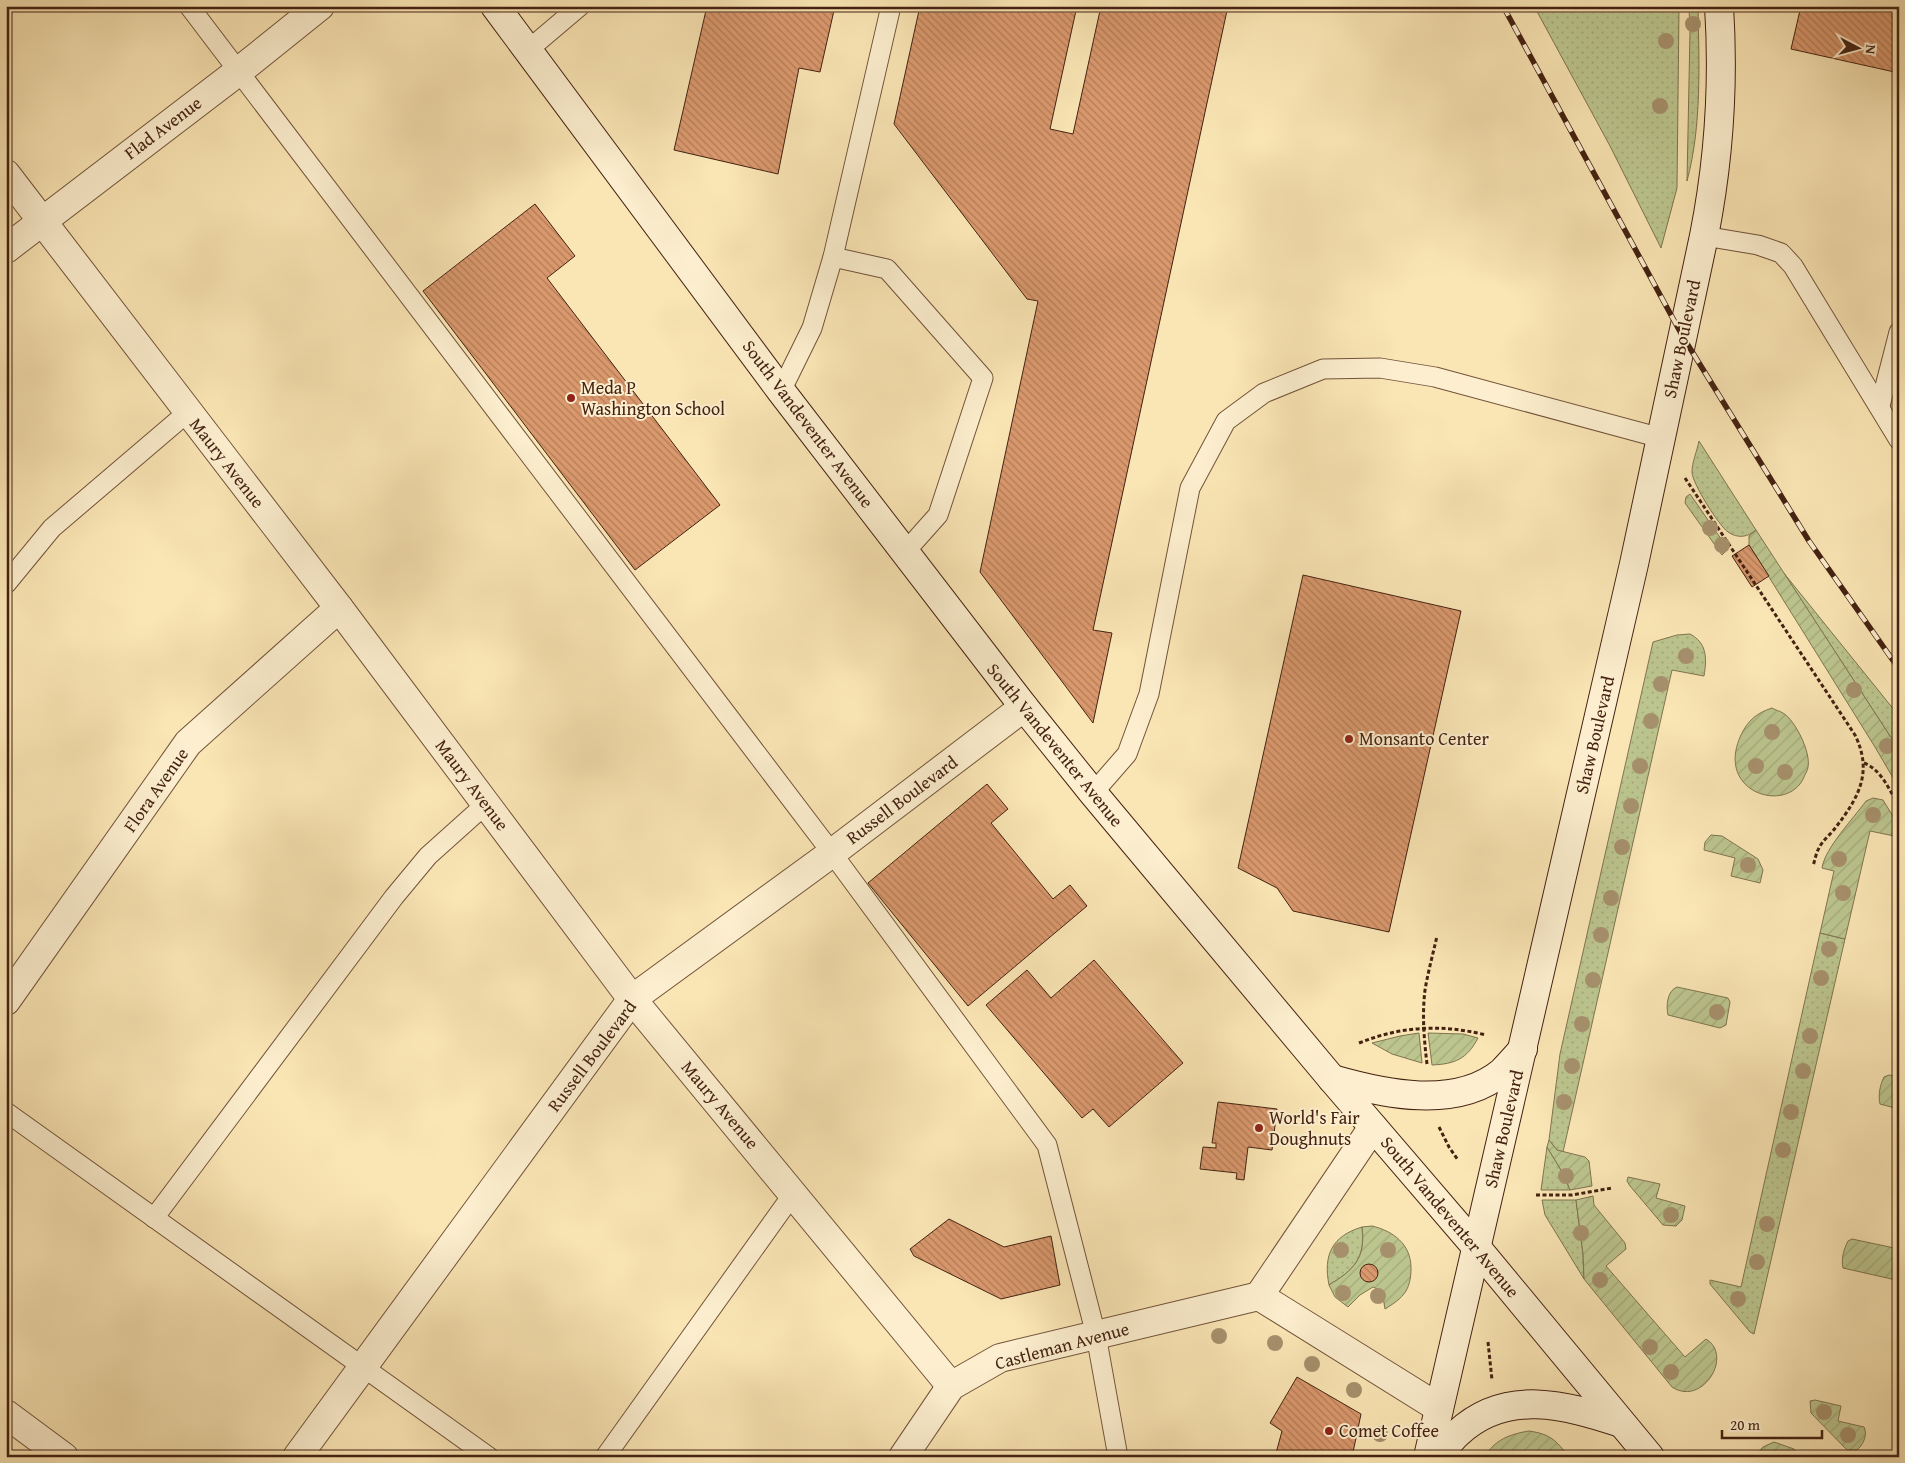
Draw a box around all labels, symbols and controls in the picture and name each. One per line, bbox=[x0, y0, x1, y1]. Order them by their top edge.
north arrow bbox=[1832, 22, 1882, 72]
text: N bbox=[1860, 44, 1881, 56]
street label: Flad Avenue bbox=[118, 89, 207, 166]
street label: Shaw Boulevard bbox=[1656, 277, 1707, 401]
street label: South Vandeventer Avenue bbox=[736, 334, 881, 513]
place label: Meda P Washington School bbox=[581, 374, 725, 422]
marker: Meda P Washington School bbox=[565, 392, 577, 404]
street label: Maury Avenue bbox=[183, 412, 271, 514]
street label: South Vandeventer Avenue bbox=[981, 657, 1130, 832]
street label: Shaw Boulevard bbox=[1568, 673, 1621, 797]
place label: Monsanto Center bbox=[1359, 725, 1489, 752]
street label: Maury Avenue bbox=[429, 733, 516, 836]
marker: Monsanto Center bbox=[1343, 733, 1355, 745]
street label: Flora Avenue bbox=[116, 742, 195, 838]
street label: Russell Boulevard bbox=[840, 748, 963, 851]
street label: Russell Boulevard bbox=[541, 994, 643, 1117]
street label: Maury Avenue bbox=[675, 1054, 766, 1155]
street label: Shaw Boulevard bbox=[1477, 1067, 1530, 1191]
place label: World's Fair Doughnuts bbox=[1269, 1104, 1360, 1152]
marker: World's Fair Doughnuts bbox=[1253, 1122, 1265, 1134]
street label: South Vandeventer Avenue bbox=[1374, 1130, 1526, 1304]
street label: Castleman Avenue bbox=[992, 1315, 1132, 1376]
scale bar bbox=[1722, 1408, 1822, 1440]
text: 20 m bbox=[1730, 1414, 1761, 1435]
place label: Comet Coffee bbox=[1339, 1417, 1439, 1444]
marker: Comet Coffee bbox=[1323, 1425, 1335, 1437]

